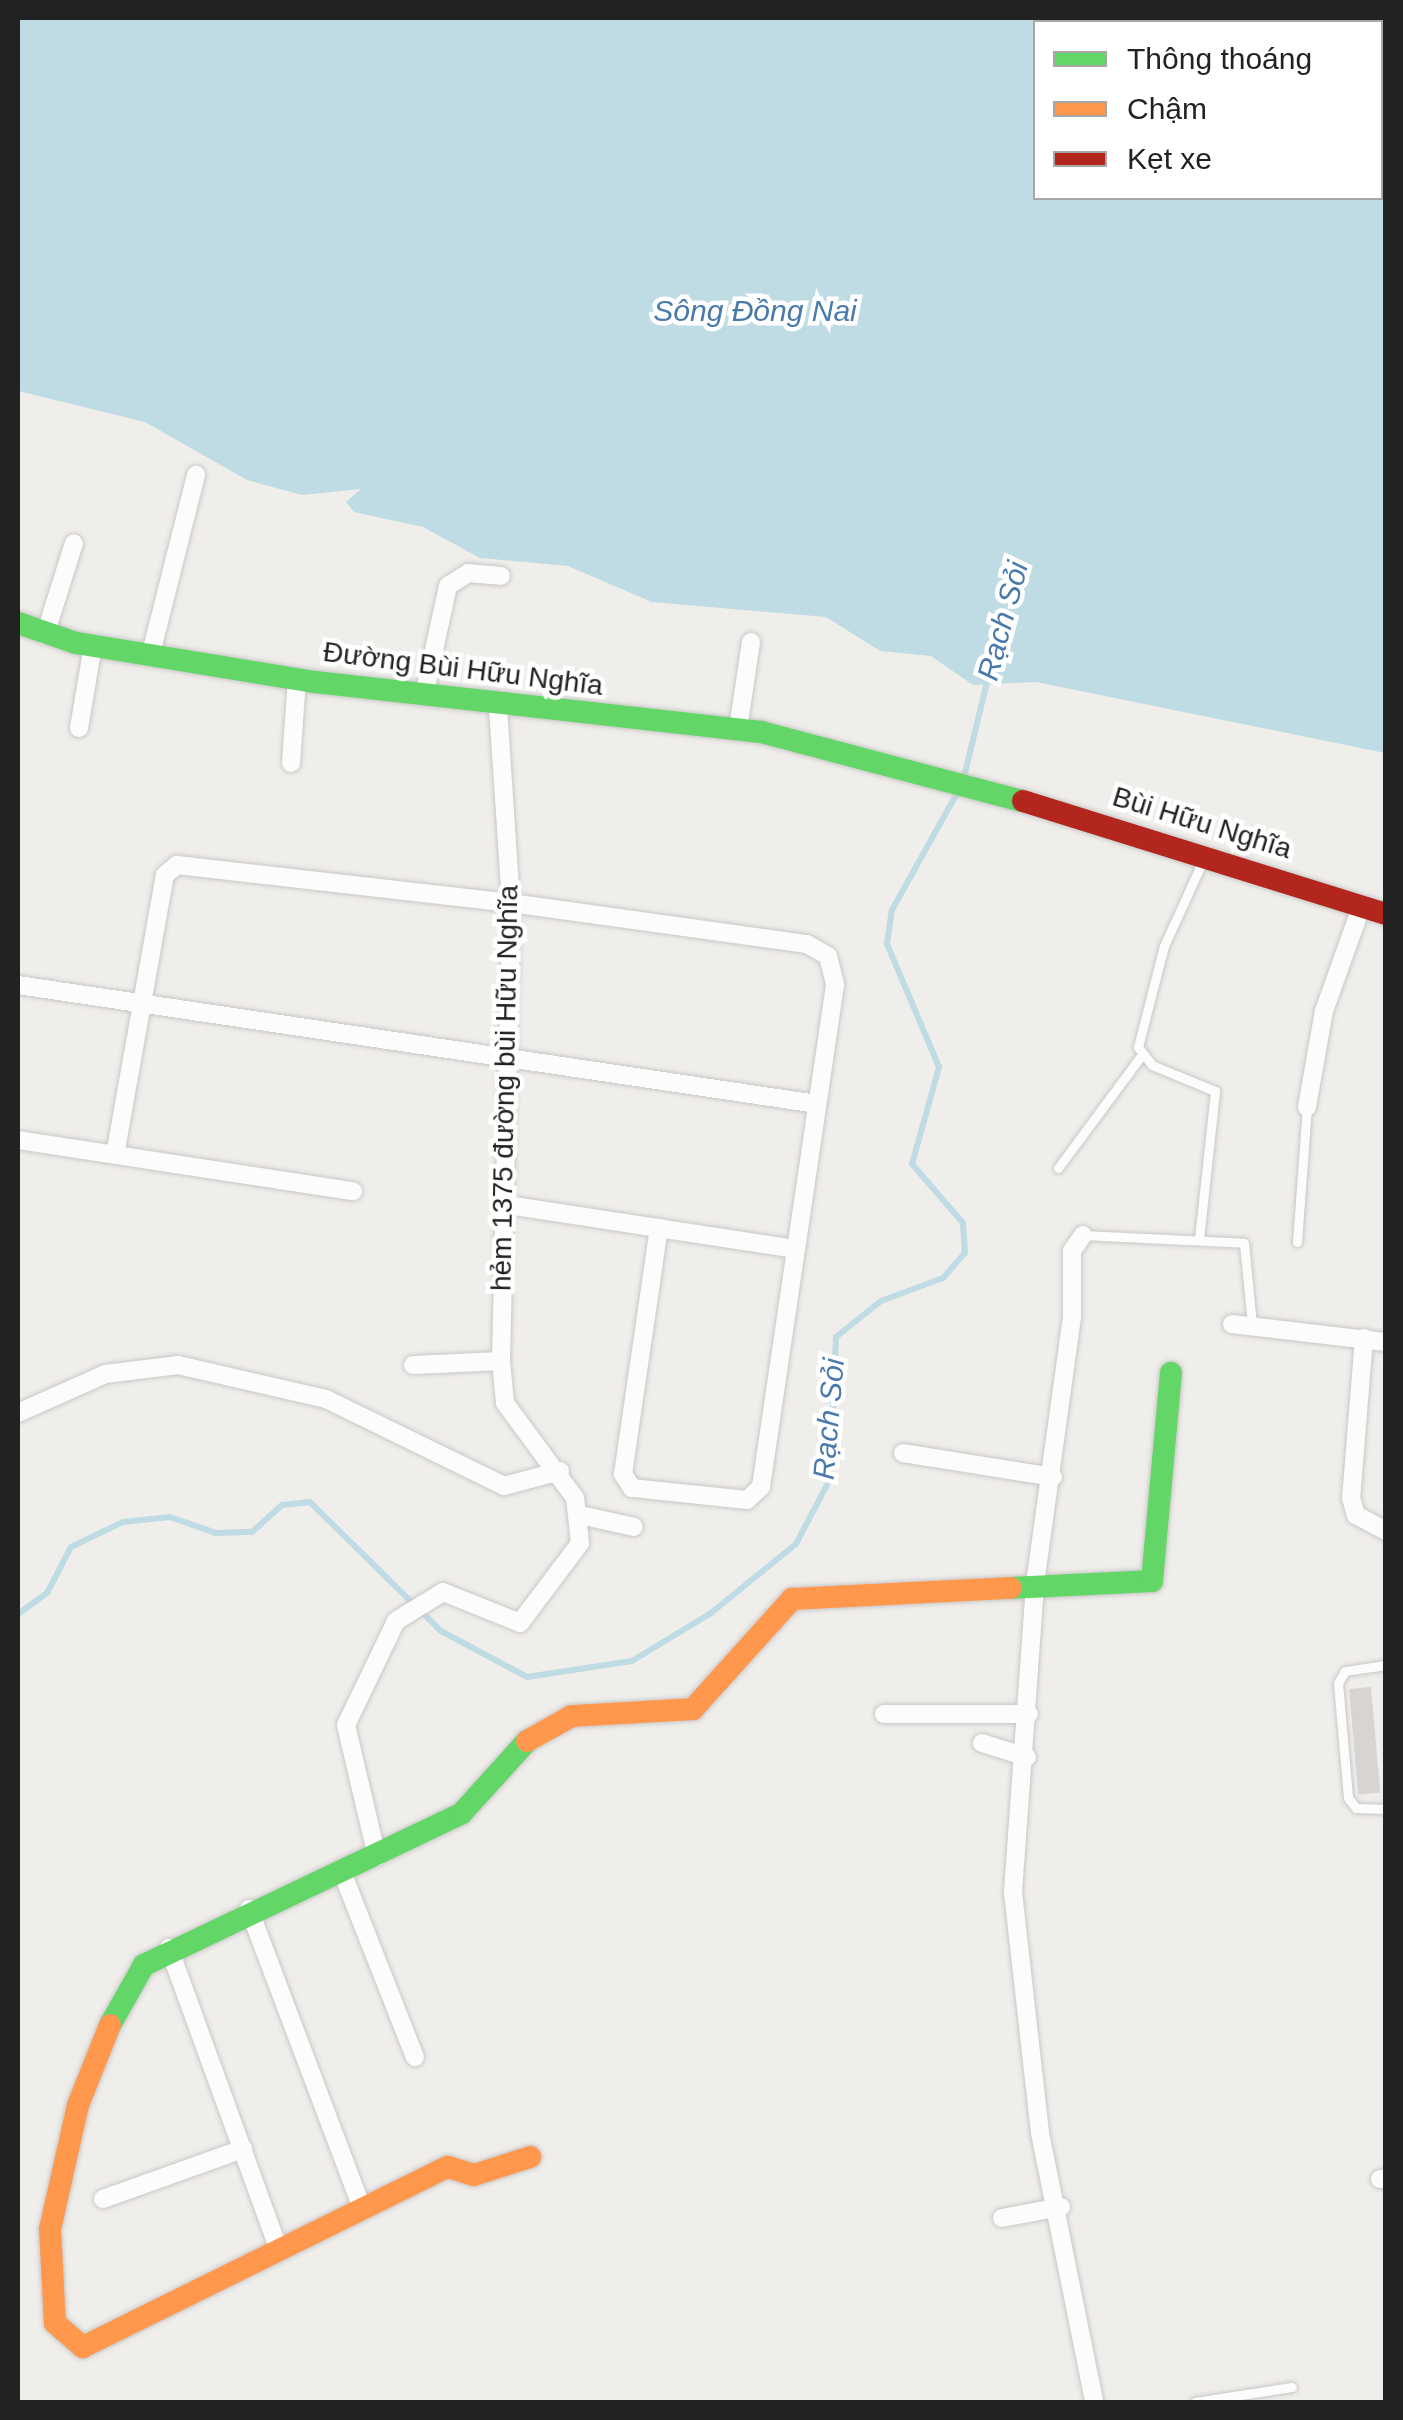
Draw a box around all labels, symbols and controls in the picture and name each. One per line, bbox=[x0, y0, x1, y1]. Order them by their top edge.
legend bbox=[1033, 20, 1383, 200]
text: Thông thoáng bbox=[1127, 42, 1312, 75]
text: Chậm bbox=[1127, 92, 1207, 125]
text: Kẹt xe bbox=[1127, 142, 1212, 175]
water label: Sông Đồng Nai bbox=[653, 293, 857, 329]
water label: Rạch Sỏi bbox=[970, 558, 1036, 684]
street label: Đường Bùi Hữu Nghĩa bbox=[321, 635, 605, 703]
street label: Bùi Hữu Nghĩa bbox=[1108, 780, 1296, 866]
street label: hẻm 1375 đường bùi Hữu Nghĩa bbox=[485, 885, 525, 1291]
water label: Rạch Sỏi bbox=[806, 1357, 852, 1481]

